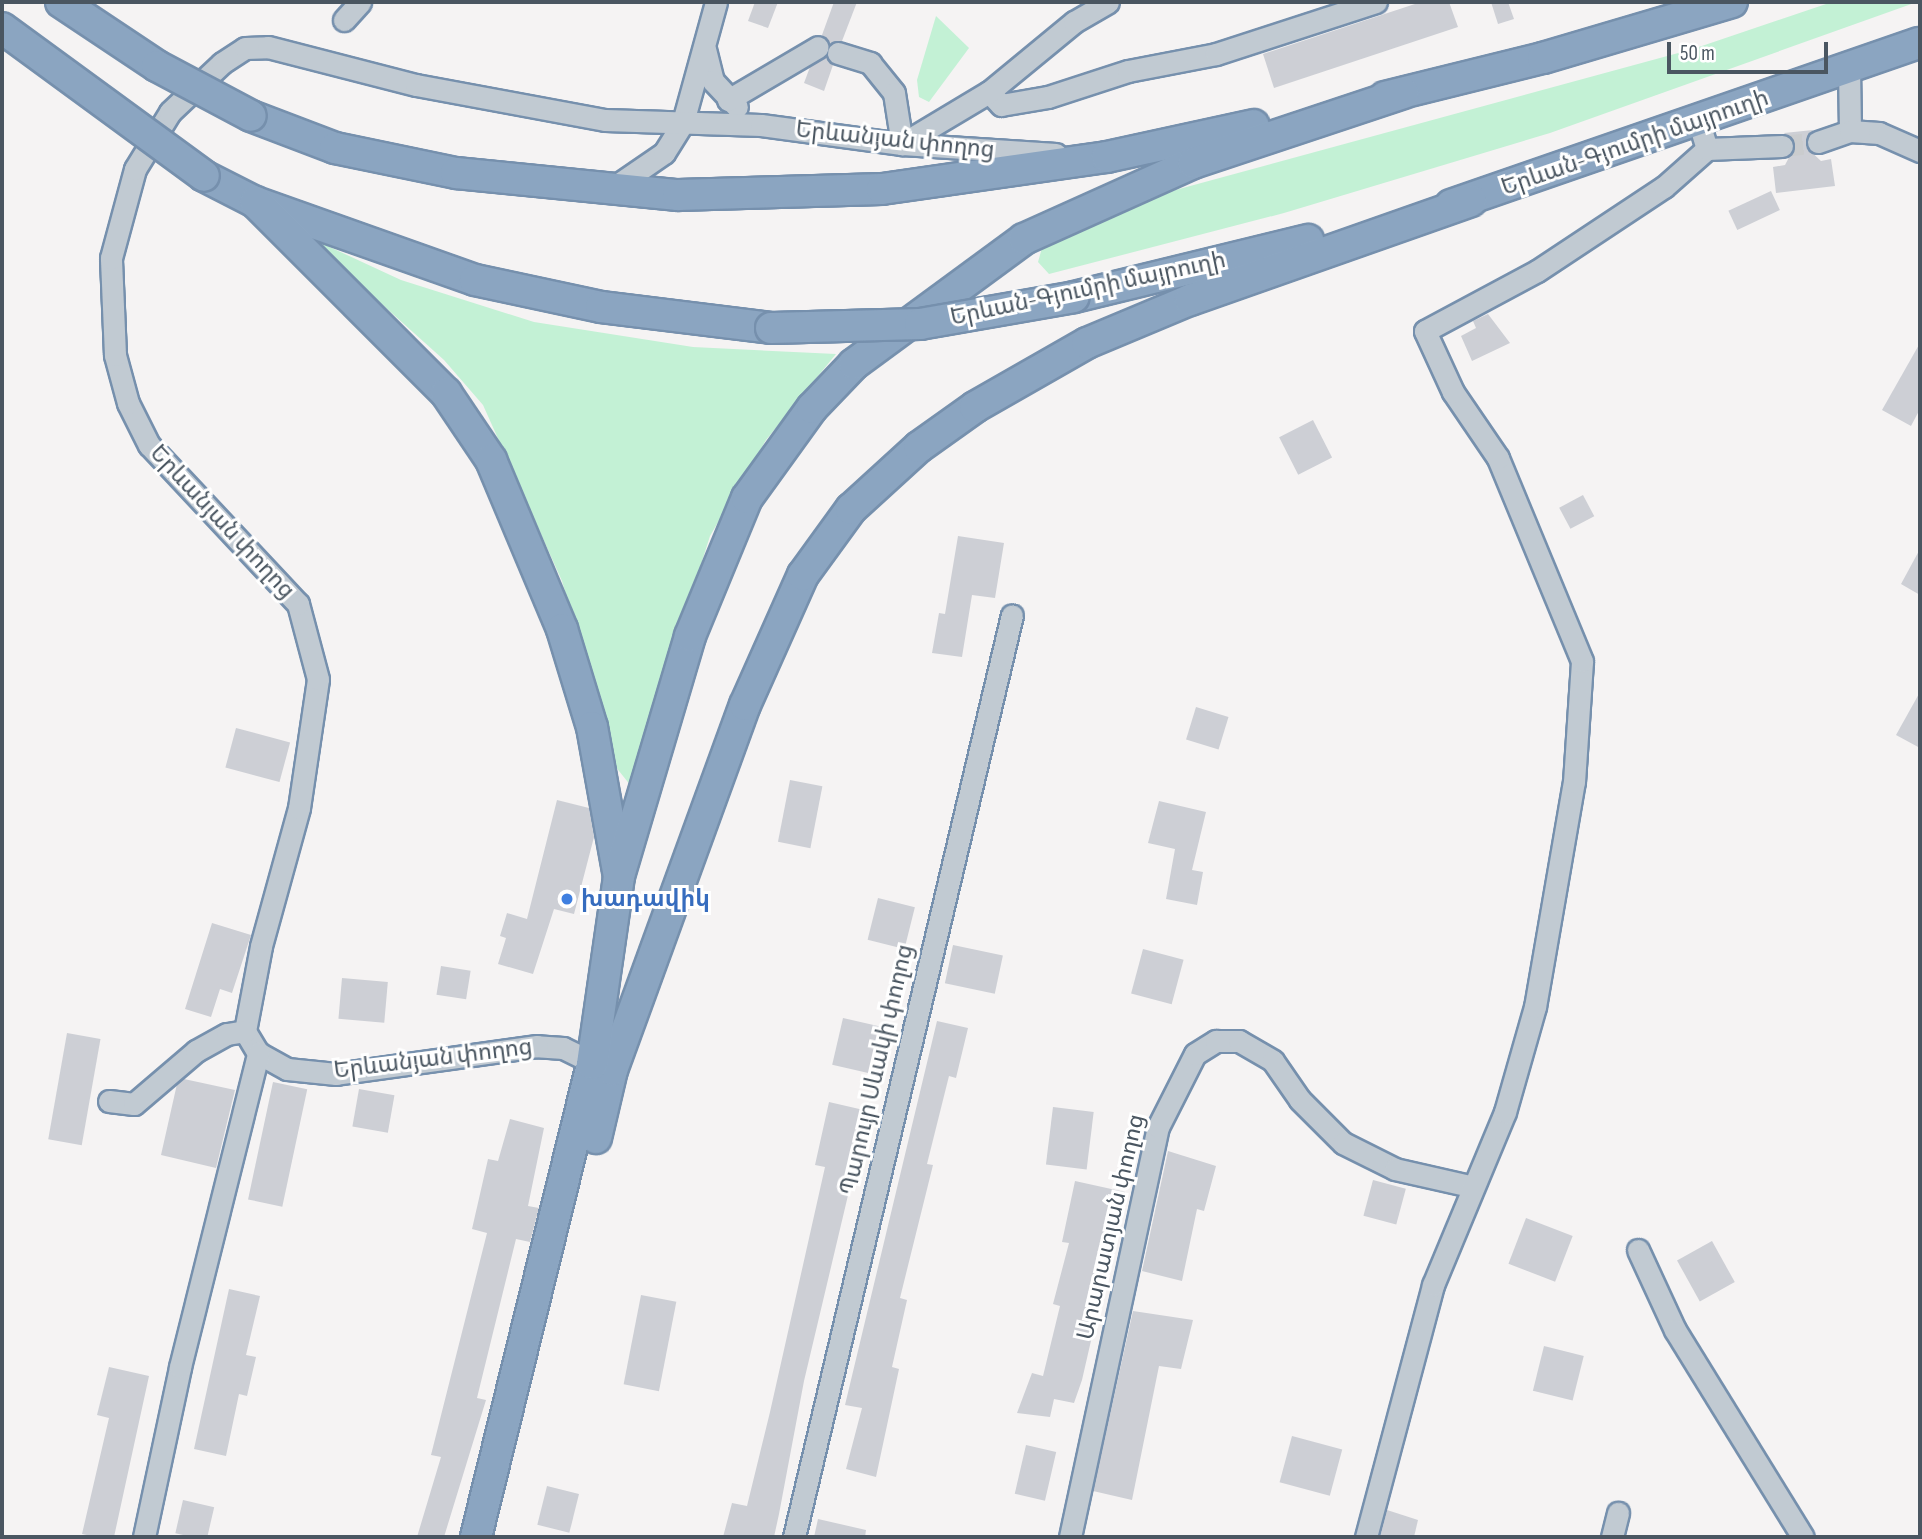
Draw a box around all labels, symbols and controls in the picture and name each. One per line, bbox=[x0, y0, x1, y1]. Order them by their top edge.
scale bar bbox=[1670, 28, 1831, 72]
text: 50 m bbox=[1680, 41, 1715, 66]
street label: Երևան-Գյումրի մայրուղի bbox=[1498, 84, 1772, 202]
street label: Երևանյան փողոց bbox=[794, 116, 996, 164]
street label: Երևան-Գյումրի մայրուղի bbox=[948, 246, 1228, 332]
street label: Երևանյան փողոց bbox=[144, 440, 300, 604]
place label: խադավիկ bbox=[581, 885, 710, 913]
marker: խադավիկ bbox=[559, 891, 575, 907]
street label: Պարույր Սևակի փողոց bbox=[835, 942, 919, 1198]
street label: Երևանյան փողոց bbox=[332, 1033, 534, 1085]
street label: Արարատյան փողոց bbox=[1072, 1111, 1150, 1343]

